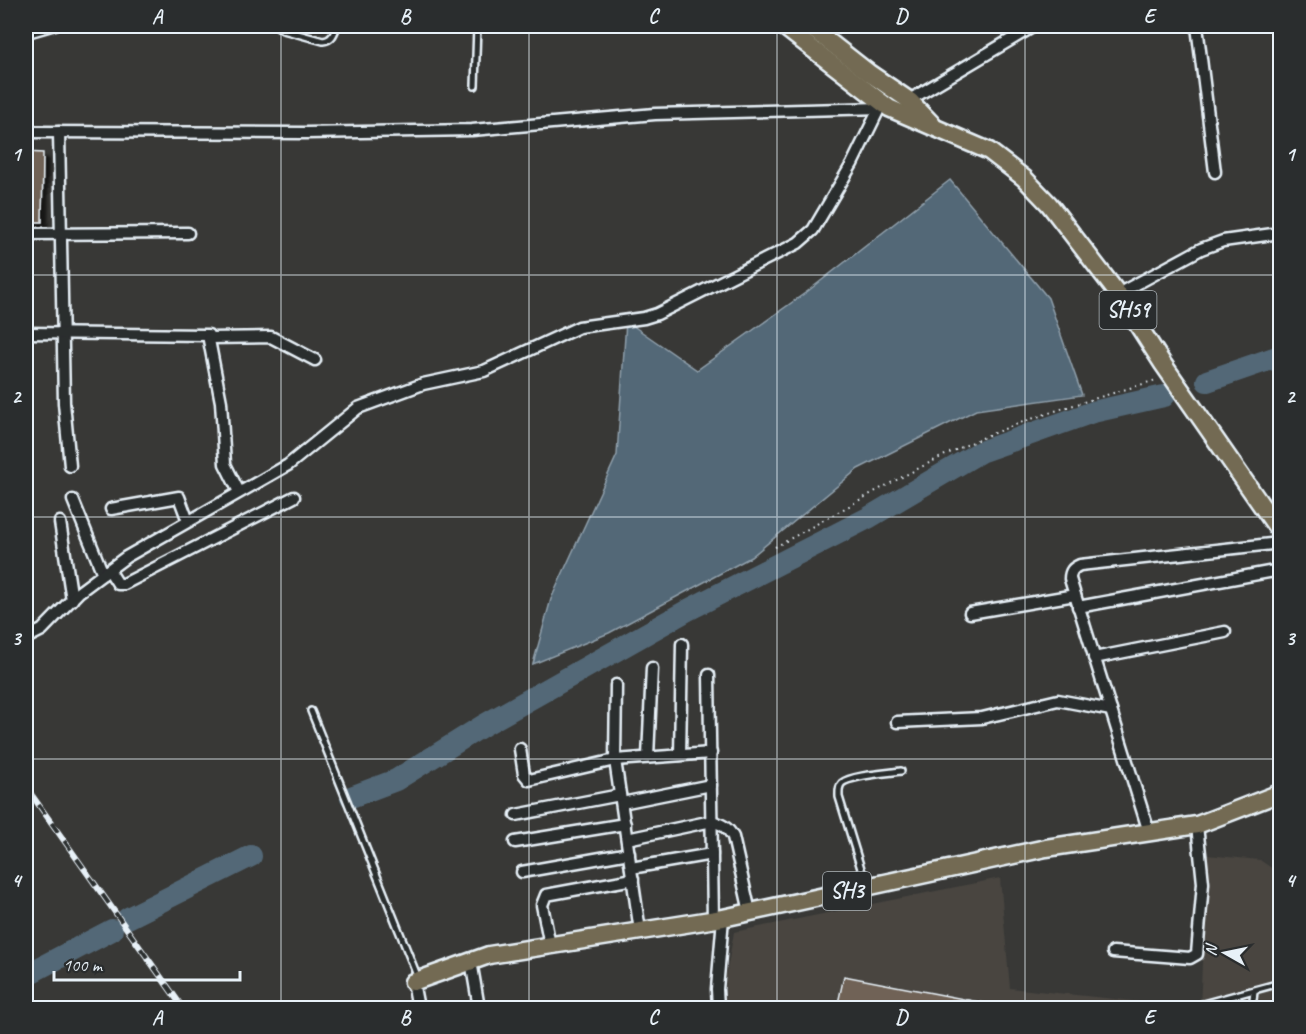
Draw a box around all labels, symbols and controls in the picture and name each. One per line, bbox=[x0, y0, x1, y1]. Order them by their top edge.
text: A bbox=[152, 4, 164, 29]
text: B bbox=[400, 4, 412, 29]
text: C bbox=[648, 4, 660, 29]
text: D bbox=[895, 4, 909, 29]
text: E bbox=[1144, 4, 1158, 29]
text: 1 bbox=[12, 142, 23, 167]
text: 1 bbox=[1286, 142, 1297, 167]
road number: SH59 bbox=[1100, 291, 1156, 329]
text: 2 bbox=[12, 384, 23, 409]
text: 2 bbox=[1286, 384, 1297, 409]
text: 3 bbox=[12, 626, 23, 651]
text: 3 bbox=[1286, 626, 1297, 651]
text: 4 bbox=[12, 868, 24, 893]
text: 4 bbox=[1286, 868, 1298, 893]
road number: SH3 bbox=[823, 872, 871, 910]
north arrow bbox=[1195, 923, 1255, 983]
text: N bbox=[1201, 941, 1222, 957]
scale bar bbox=[54, 944, 240, 982]
text: 100 m bbox=[63, 954, 104, 976]
text: A bbox=[152, 1005, 164, 1030]
text: B bbox=[400, 1005, 412, 1030]
text: C bbox=[648, 1005, 660, 1030]
text: D bbox=[895, 1005, 909, 1030]
text: E bbox=[1144, 1005, 1158, 1030]

